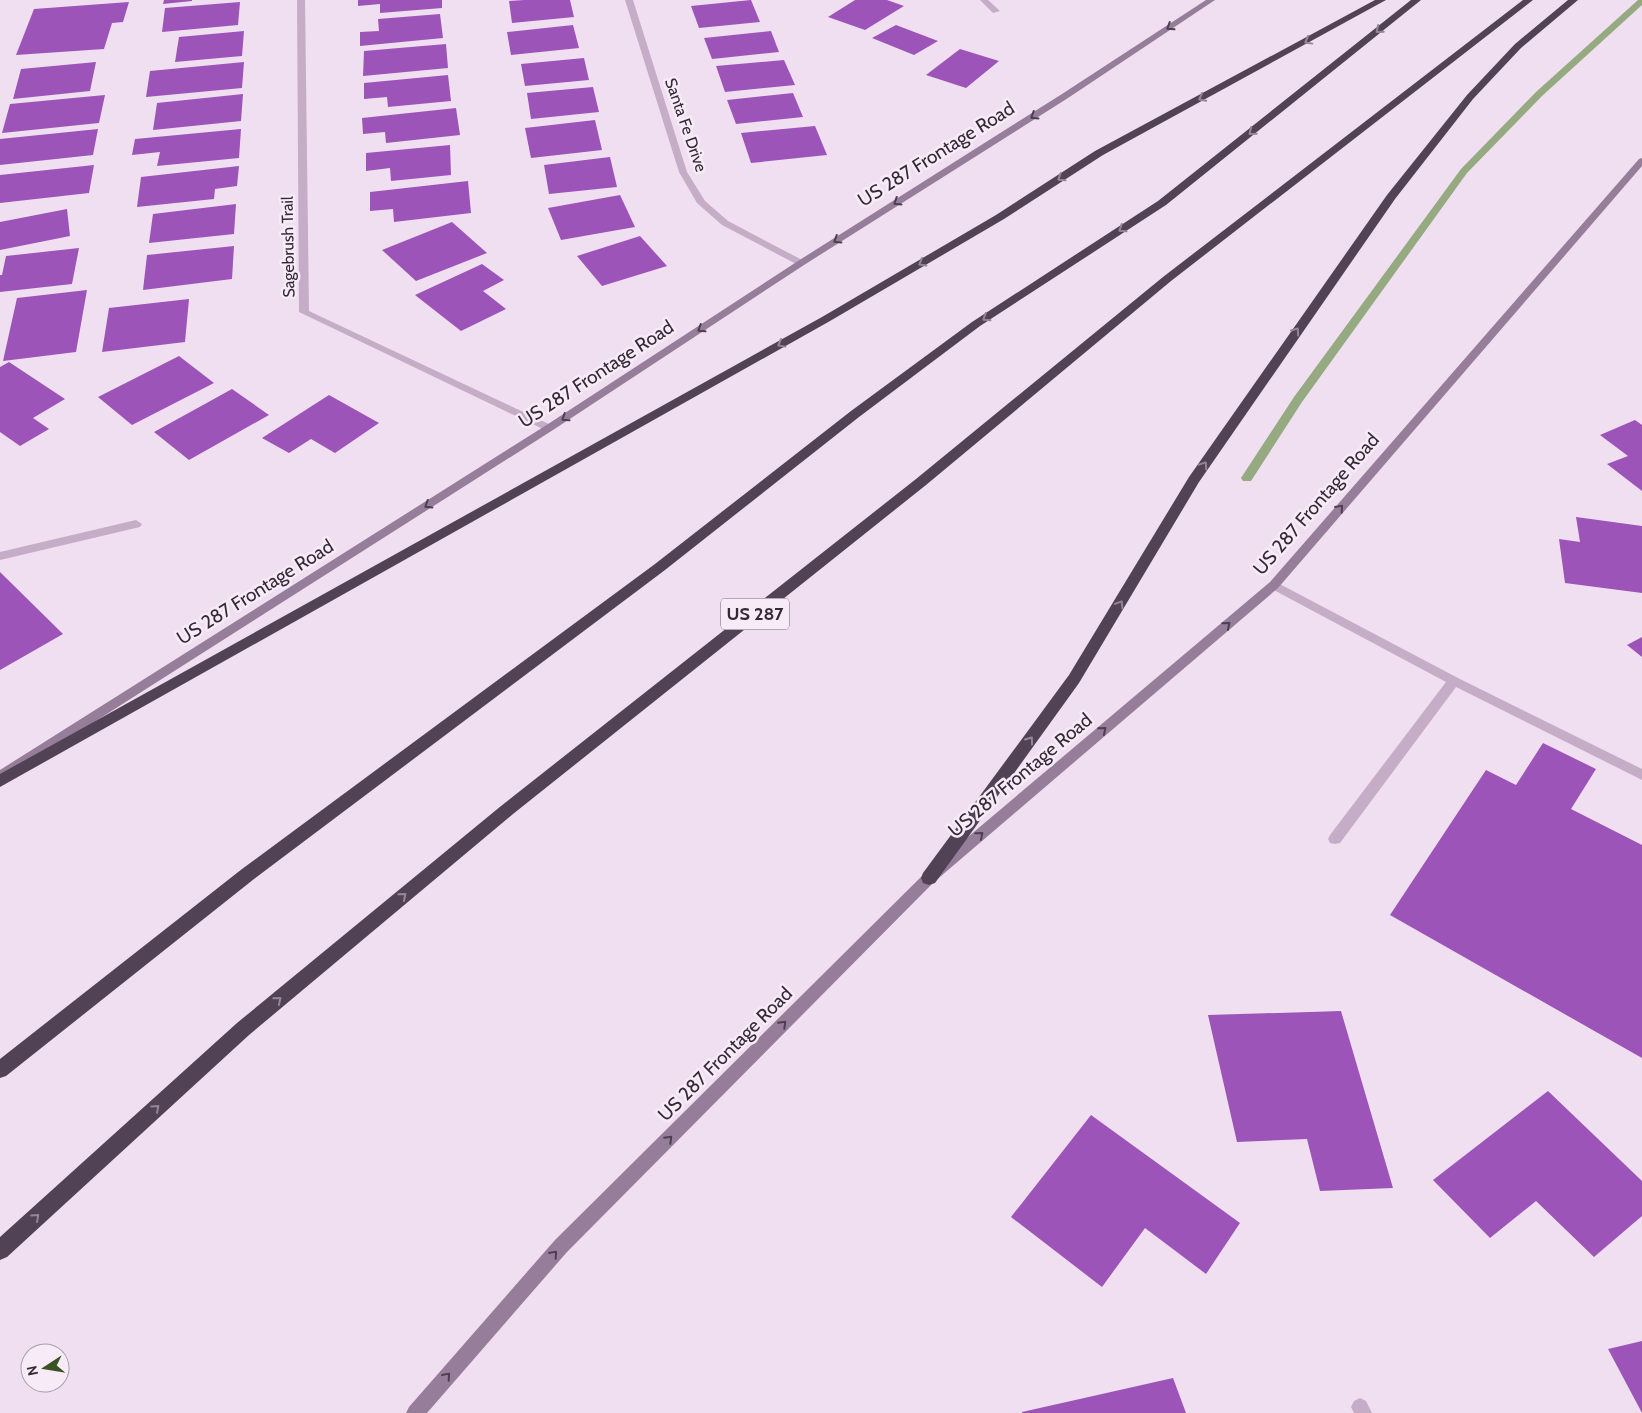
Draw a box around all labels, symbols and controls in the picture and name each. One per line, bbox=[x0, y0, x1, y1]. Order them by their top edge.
one-way arrow bbox=[1166, 21, 1176, 30]
one-way arrow bbox=[1376, 25, 1385, 33]
one-way arrow bbox=[1305, 34, 1314, 44]
street label: Santa Fe Drive bbox=[661, 76, 711, 174]
one-way arrow bbox=[1198, 92, 1207, 102]
street label: US 287 Frontage Road bbox=[853, 96, 1019, 212]
one-way arrow bbox=[1030, 109, 1039, 119]
one-way arrow bbox=[1249, 126, 1258, 134]
one-way arrow bbox=[1057, 172, 1066, 181]
street label: Sagebrush Trail bbox=[278, 196, 298, 298]
one-way arrow bbox=[893, 196, 902, 206]
one-way arrow bbox=[1118, 223, 1128, 232]
one-way arrow bbox=[833, 234, 842, 244]
one-way arrow bbox=[918, 256, 927, 266]
one-way arrow bbox=[982, 311, 991, 321]
street label: US 287 Frontage Road bbox=[514, 315, 678, 433]
one-way arrow bbox=[697, 323, 706, 332]
one-way arrow bbox=[1290, 328, 1299, 337]
one-way arrow bbox=[778, 338, 787, 348]
one-way arrow bbox=[561, 412, 570, 421]
street label: US 287 Frontage Road bbox=[1248, 428, 1384, 580]
one-way arrow bbox=[1198, 462, 1207, 471]
one-way arrow bbox=[424, 499, 433, 509]
one-way arrow bbox=[1334, 505, 1343, 514]
street label: US 287 Frontage Road bbox=[172, 534, 338, 650]
road number: US 287 bbox=[721, 598, 789, 630]
one-way arrow bbox=[1113, 601, 1123, 610]
one-way arrow bbox=[1222, 621, 1231, 630]
street label: US 287 Frontage Road bbox=[944, 708, 1096, 842]
one-way arrow bbox=[1098, 726, 1107, 735]
one-way arrow bbox=[1024, 736, 1033, 746]
one-way arrow bbox=[974, 832, 983, 841]
one-way arrow bbox=[397, 893, 406, 902]
street label: US 287 Frontage Road bbox=[653, 982, 797, 1126]
one-way arrow bbox=[272, 997, 281, 1006]
one-way arrow bbox=[778, 1021, 787, 1030]
one-way arrow bbox=[151, 1105, 160, 1114]
one-way arrow bbox=[663, 1136, 672, 1145]
one-way arrow bbox=[31, 1214, 40, 1223]
one-way arrow bbox=[548, 1251, 557, 1260]
north arrow bbox=[20, 1343, 70, 1393]
text: N bbox=[22, 1364, 42, 1377]
one-way arrow bbox=[441, 1373, 450, 1382]

